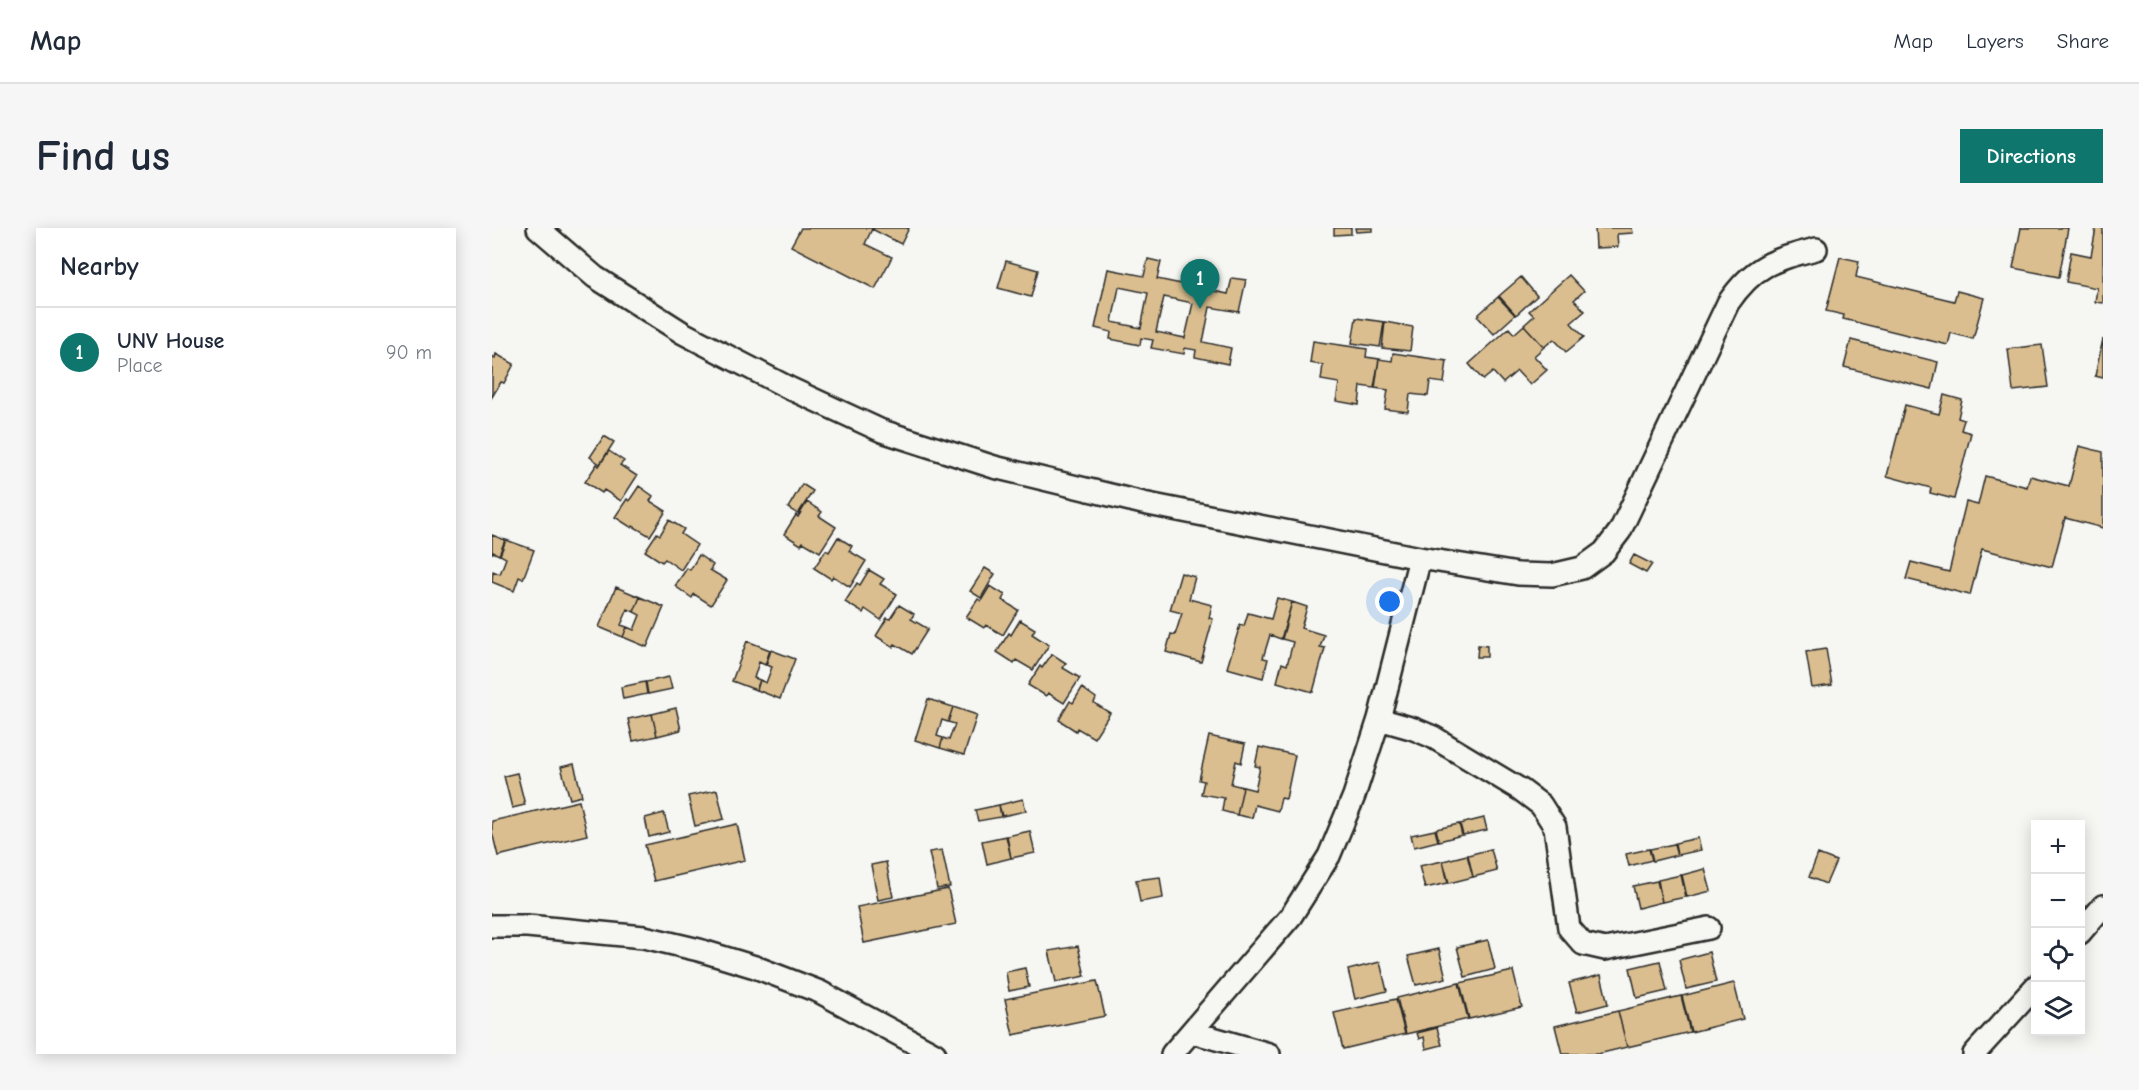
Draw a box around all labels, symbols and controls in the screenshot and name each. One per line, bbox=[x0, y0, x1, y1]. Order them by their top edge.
text: Map bbox=[30, 25, 81, 57]
text: Map bbox=[1894, 29, 1933, 53]
text: Layers bbox=[1966, 29, 2024, 53]
text: Share bbox=[2057, 29, 2109, 53]
button: Directions bbox=[1960, 129, 2103, 183]
text: Find us bbox=[36, 132, 170, 181]
text: Nearby bbox=[60, 252, 139, 282]
pin: 1 bbox=[1180, 260, 1220, 309]
text: UNV House bbox=[117, 328, 224, 354]
text: 1 bbox=[76, 341, 83, 364]
text: 90 m bbox=[386, 341, 432, 364]
text: Place bbox=[117, 354, 163, 377]
your location bbox=[1375, 587, 1404, 616]
map controls bbox=[2031, 820, 2085, 1036]
button: + bbox=[2031, 820, 2085, 874]
button: − bbox=[2031, 874, 2085, 928]
button: locate bbox=[2031, 928, 2085, 982]
button: layers bbox=[2031, 982, 2085, 1036]

